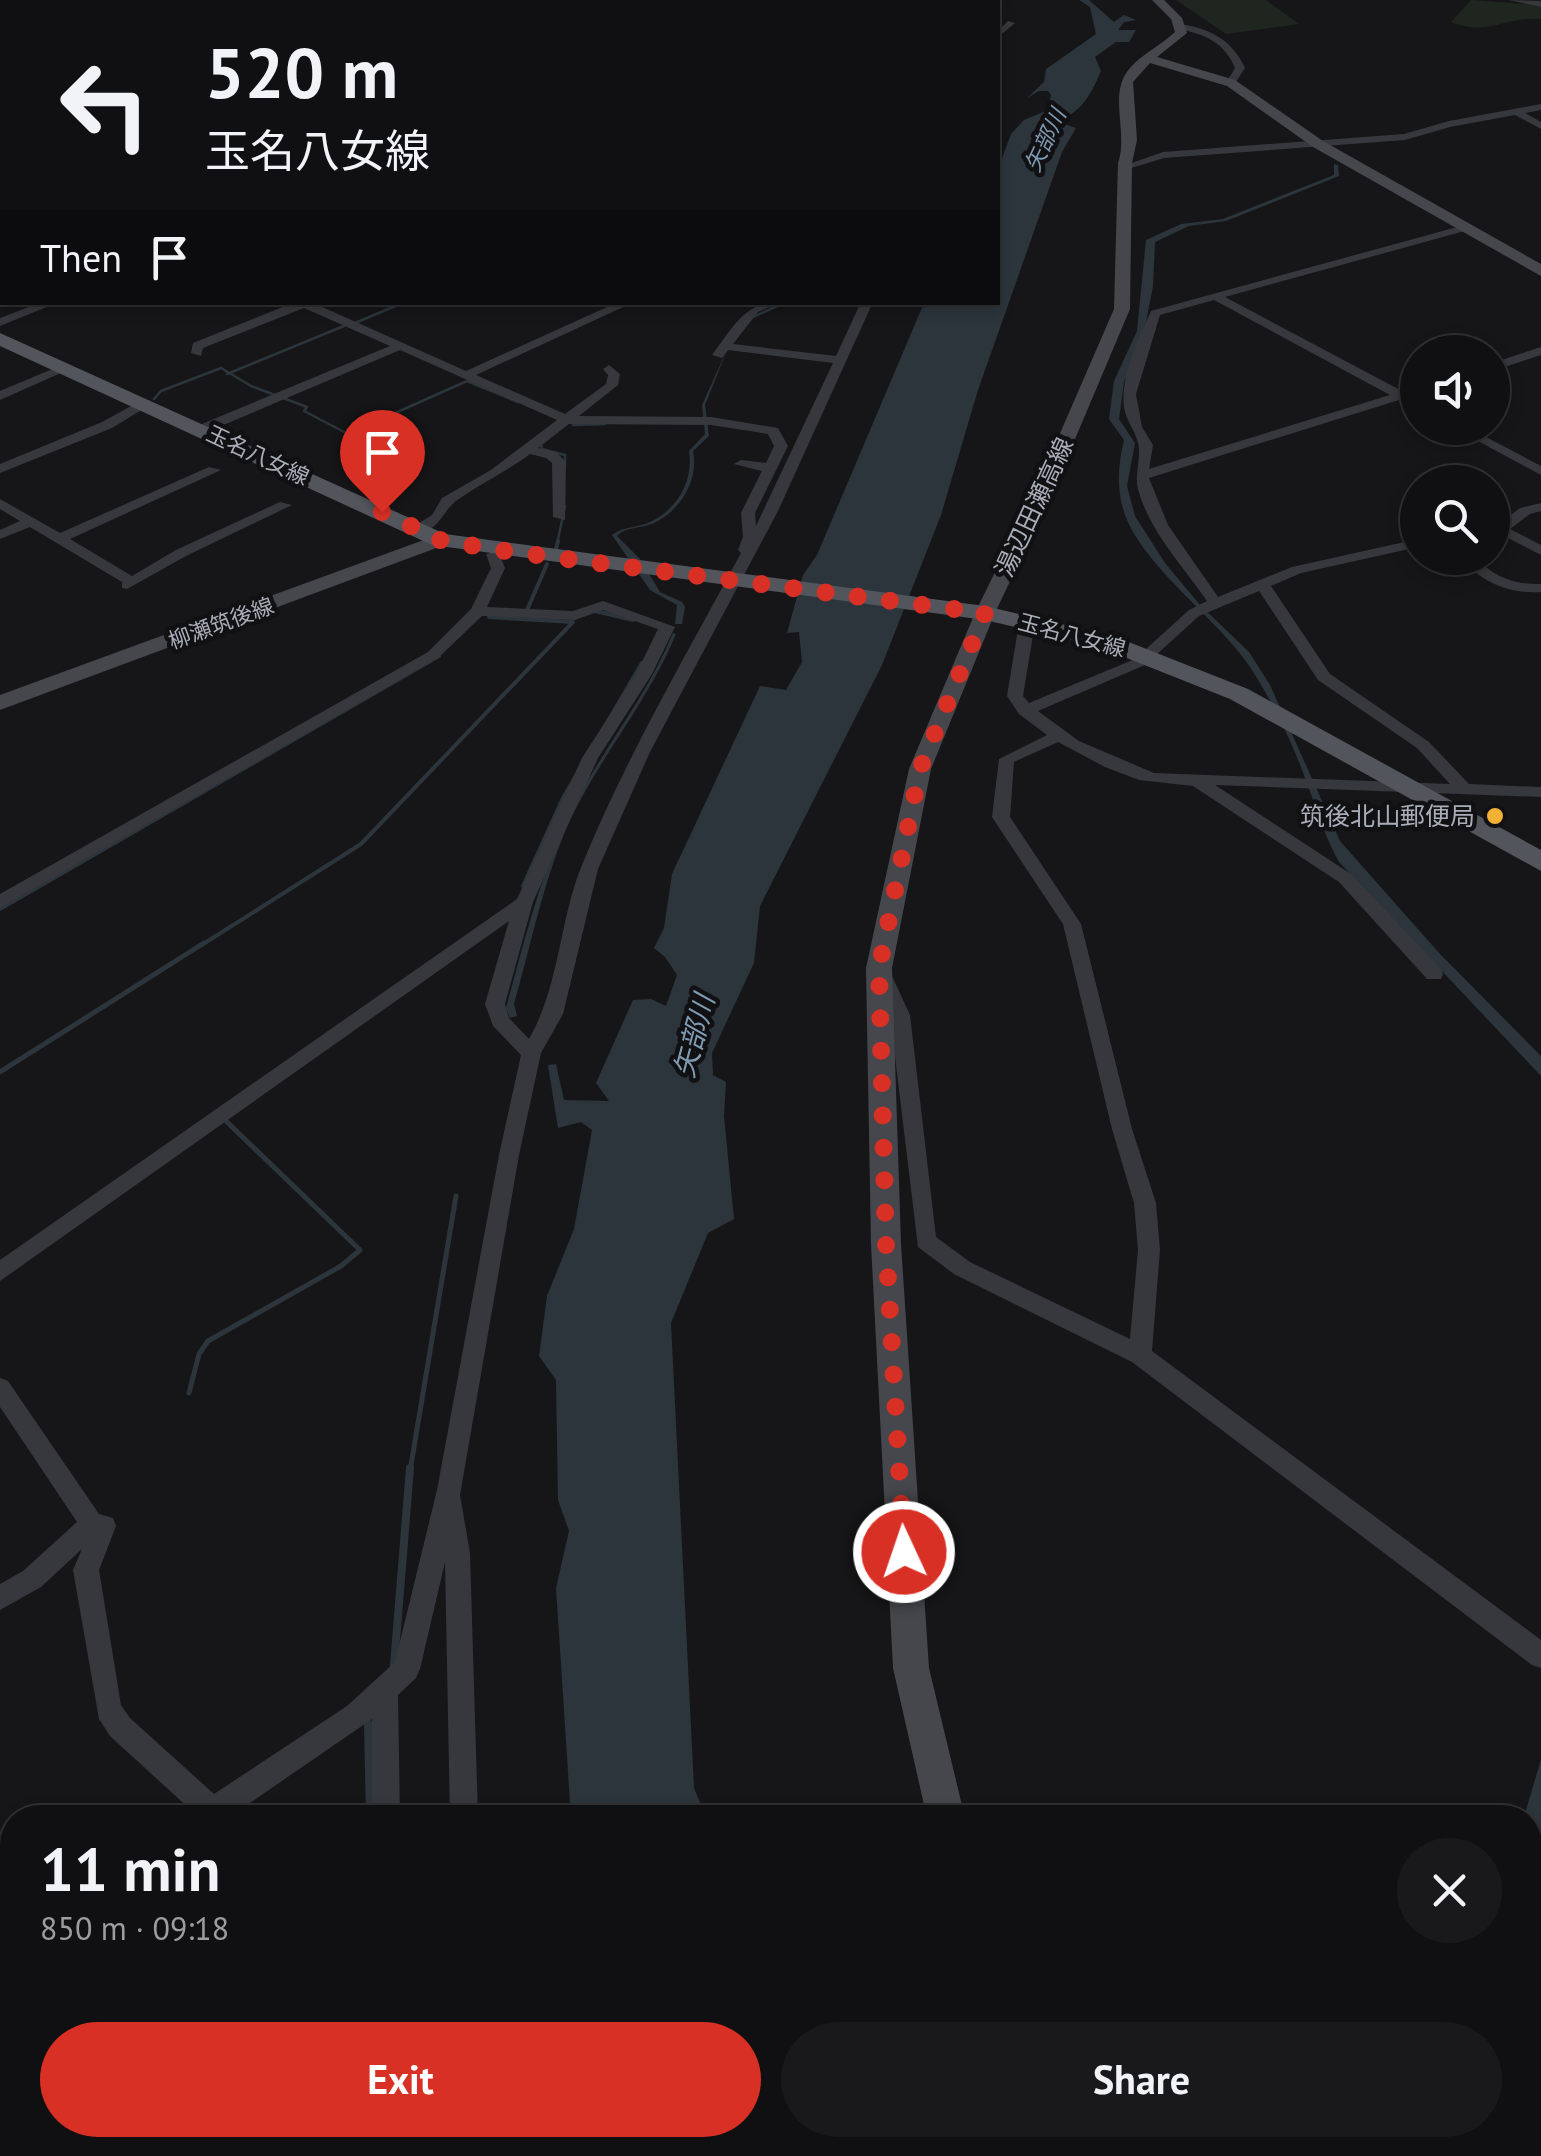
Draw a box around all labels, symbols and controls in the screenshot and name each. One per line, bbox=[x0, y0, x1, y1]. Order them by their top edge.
text: 520 m bbox=[205, 27, 398, 117]
icon: left bbox=[40, 40, 170, 170]
water label: 矢部川 bbox=[1018, 102, 1072, 176]
text: 玉名八女線 bbox=[205, 121, 430, 179]
icon: arrive bbox=[142, 230, 197, 285]
text: Then bbox=[40, 233, 122, 282]
map controls bbox=[1400, 335, 1510, 575]
button: sound bbox=[1400, 335, 1510, 445]
pin bbox=[340, 410, 425, 513]
street label: 玉名八女線 bbox=[202, 419, 314, 491]
icon: arrive bbox=[355, 425, 410, 480]
street label: 湯辺田瀬高線 bbox=[988, 432, 1080, 582]
button: search bbox=[1400, 465, 1510, 575]
street label: 柳瀬筑後線 bbox=[165, 591, 277, 655]
street label: 玉名八女線 bbox=[1015, 607, 1129, 663]
place label: 筑後北山郵便局 bbox=[1300, 800, 1475, 832]
marker: 筑後北山郵便局 bbox=[1484, 805, 1506, 827]
water label: 矢部川 bbox=[665, 988, 723, 1081]
position arrow bbox=[852, 1500, 956, 1604]
text: 11 min bbox=[40, 1830, 220, 1908]
button: close bbox=[1397, 1838, 1502, 1943]
text: 850 m · 09:18 bbox=[40, 1907, 229, 1949]
button: Exit bbox=[40, 2022, 761, 2137]
button: Share bbox=[781, 2022, 1502, 2137]

